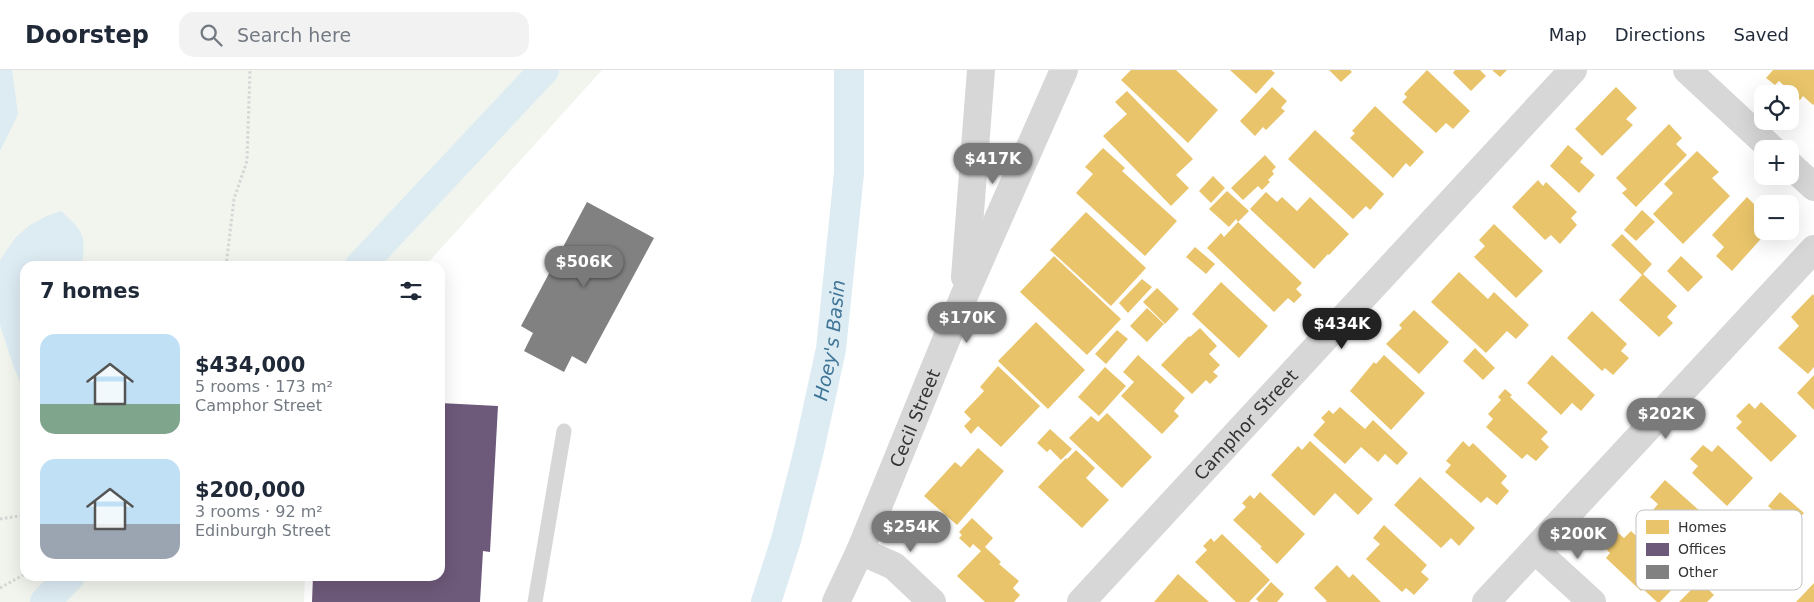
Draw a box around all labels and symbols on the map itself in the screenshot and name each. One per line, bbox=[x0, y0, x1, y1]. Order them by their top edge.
pin: $417K bbox=[958, 142, 1028, 185]
pin: $506K bbox=[549, 246, 619, 288]
water label: Hoey's Basin bbox=[809, 279, 849, 403]
pin: $170K bbox=[932, 302, 1002, 344]
pin: $434K bbox=[1307, 308, 1377, 350]
street label: Camphor Street bbox=[1189, 365, 1302, 484]
street label: Cecil Street bbox=[885, 366, 944, 470]
pin: $202K bbox=[1631, 398, 1701, 440]
pin: $254K bbox=[876, 510, 946, 553]
legend bbox=[1636, 510, 1802, 590]
pin: $200K bbox=[1543, 518, 1613, 560]
text: Homes bbox=[1678, 519, 1727, 535]
text: Offices bbox=[1678, 541, 1726, 557]
text: Other bbox=[1678, 564, 1718, 580]

